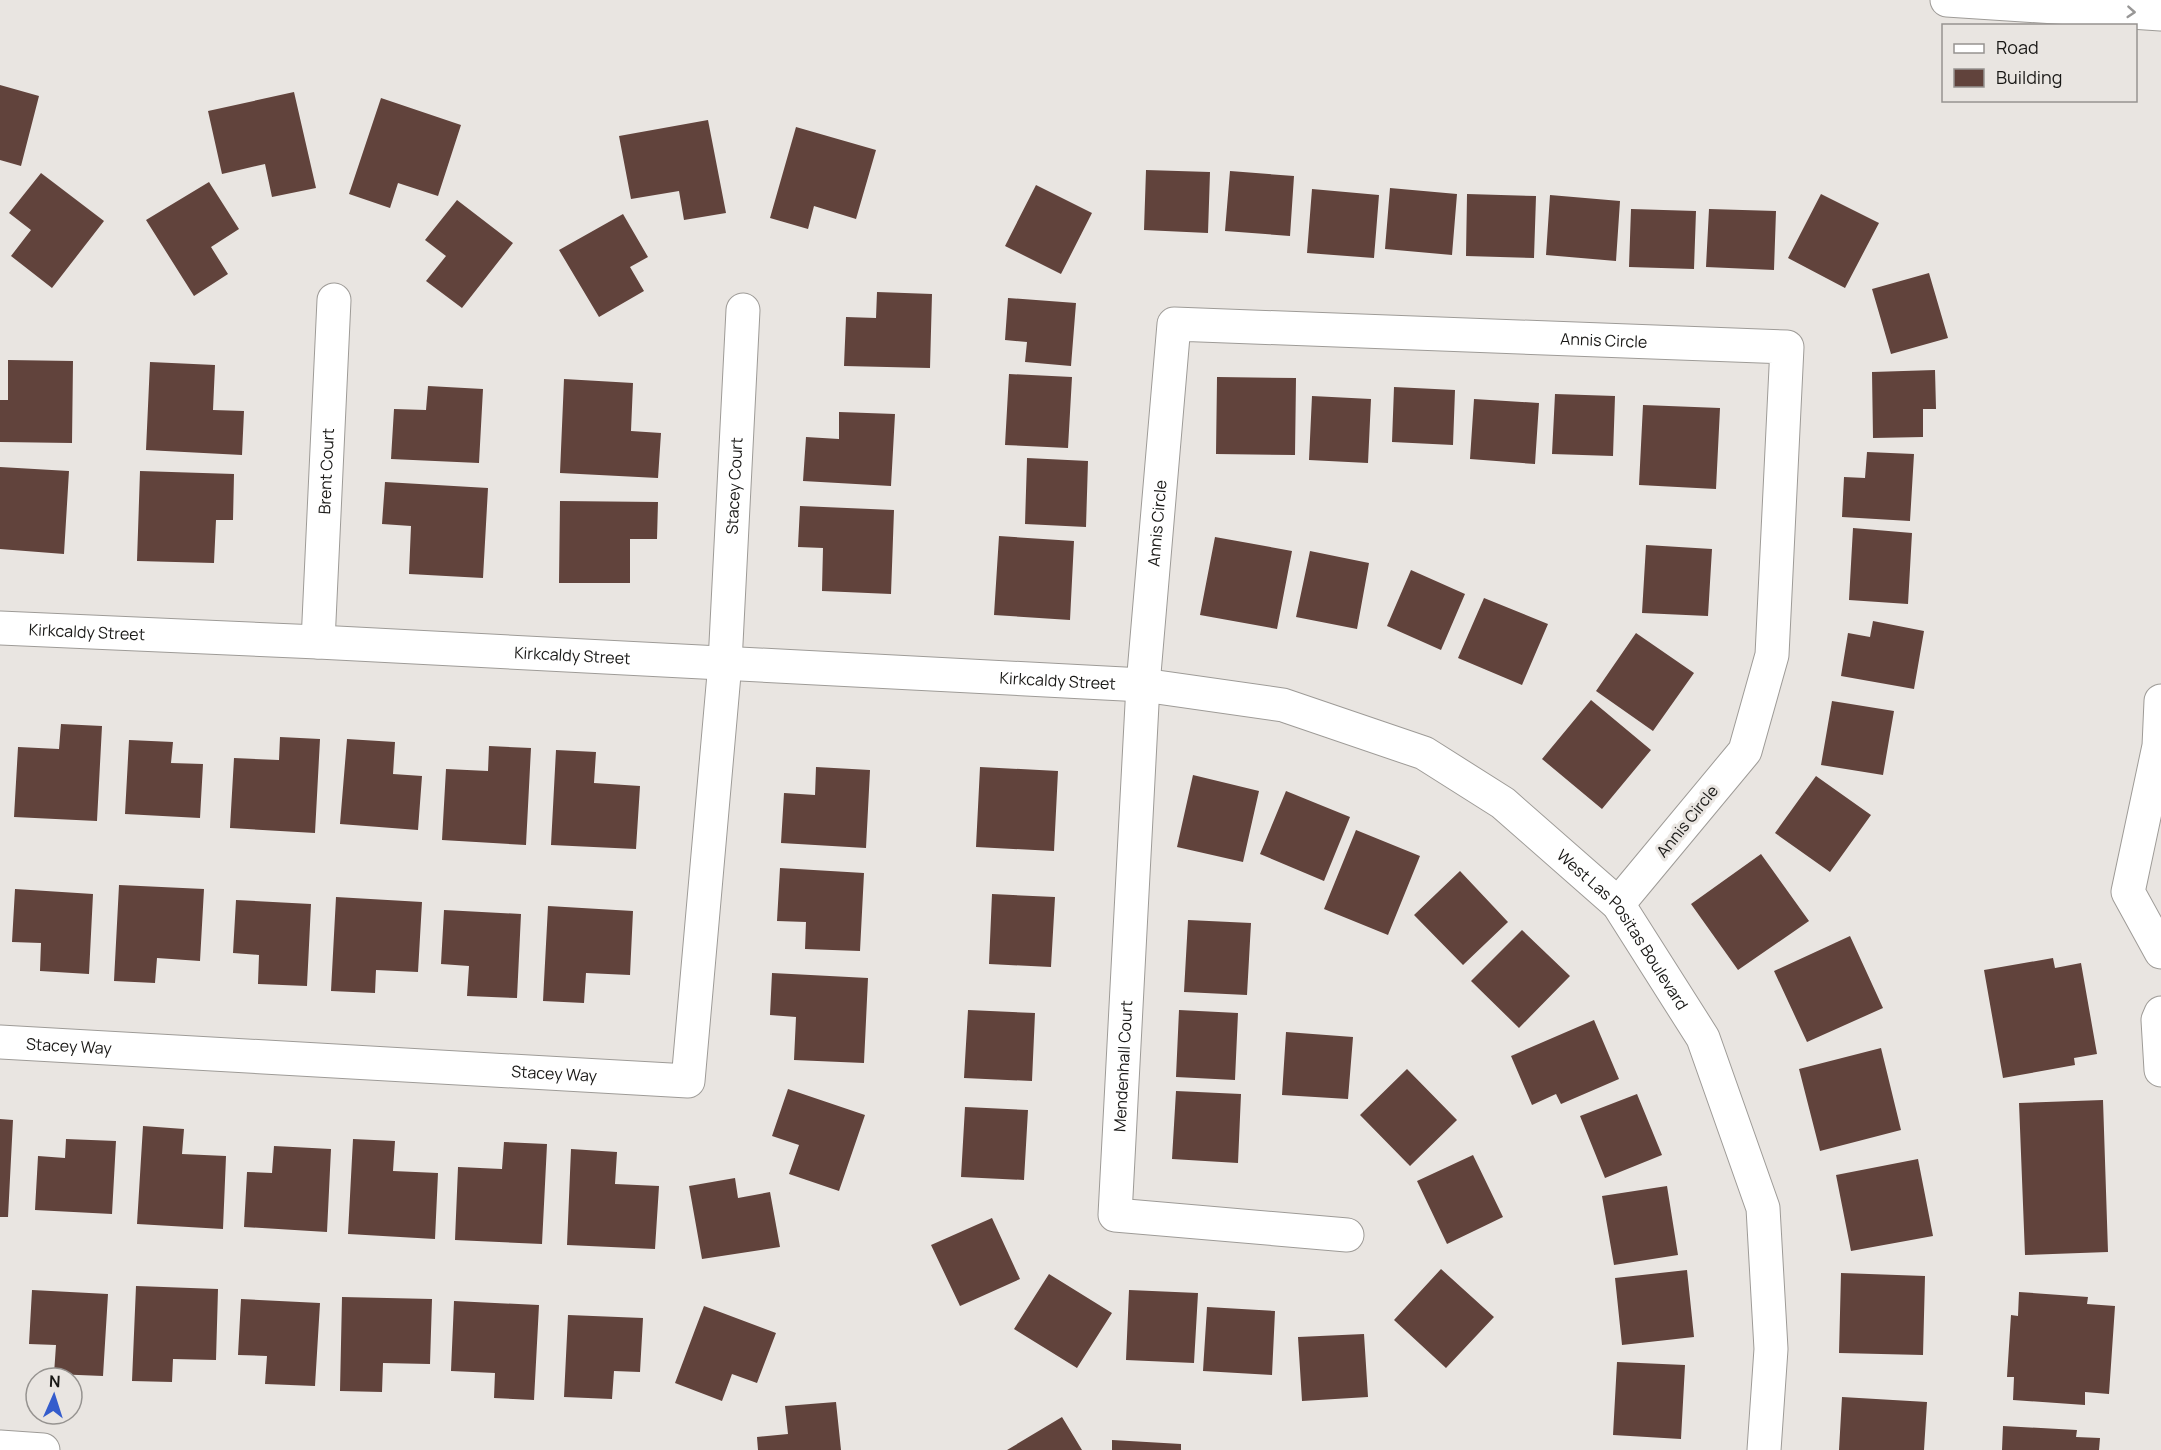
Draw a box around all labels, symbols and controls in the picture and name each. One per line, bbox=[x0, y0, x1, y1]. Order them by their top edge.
one-way arrow bbox=[2127, 5, 2136, 18]
legend bbox=[1942, 24, 2137, 102]
text: Road bbox=[1996, 35, 2039, 59]
text: Building bbox=[1996, 65, 2062, 89]
street label: Annis Circle bbox=[1560, 328, 1648, 353]
street label: Brent Court bbox=[313, 428, 339, 515]
street label: Stacey Court bbox=[721, 437, 747, 535]
street label: Annis Circle bbox=[1142, 479, 1172, 568]
street label: Kirkcaldy Street bbox=[28, 618, 146, 645]
street label: Kirkcaldy Street bbox=[514, 641, 631, 669]
street label: Kirkcaldy Street bbox=[999, 667, 1116, 695]
street label: Annis Circle bbox=[1651, 780, 1723, 862]
street label: West Las Positas Boulevard bbox=[1552, 844, 1693, 1014]
street label: Mendenhall Court bbox=[1108, 1000, 1137, 1133]
street label: Stacey Way bbox=[25, 1032, 113, 1059]
street label: Stacey Way bbox=[511, 1060, 598, 1087]
north arrow bbox=[24, 1366, 84, 1426]
text: N bbox=[48, 1370, 61, 1392]

